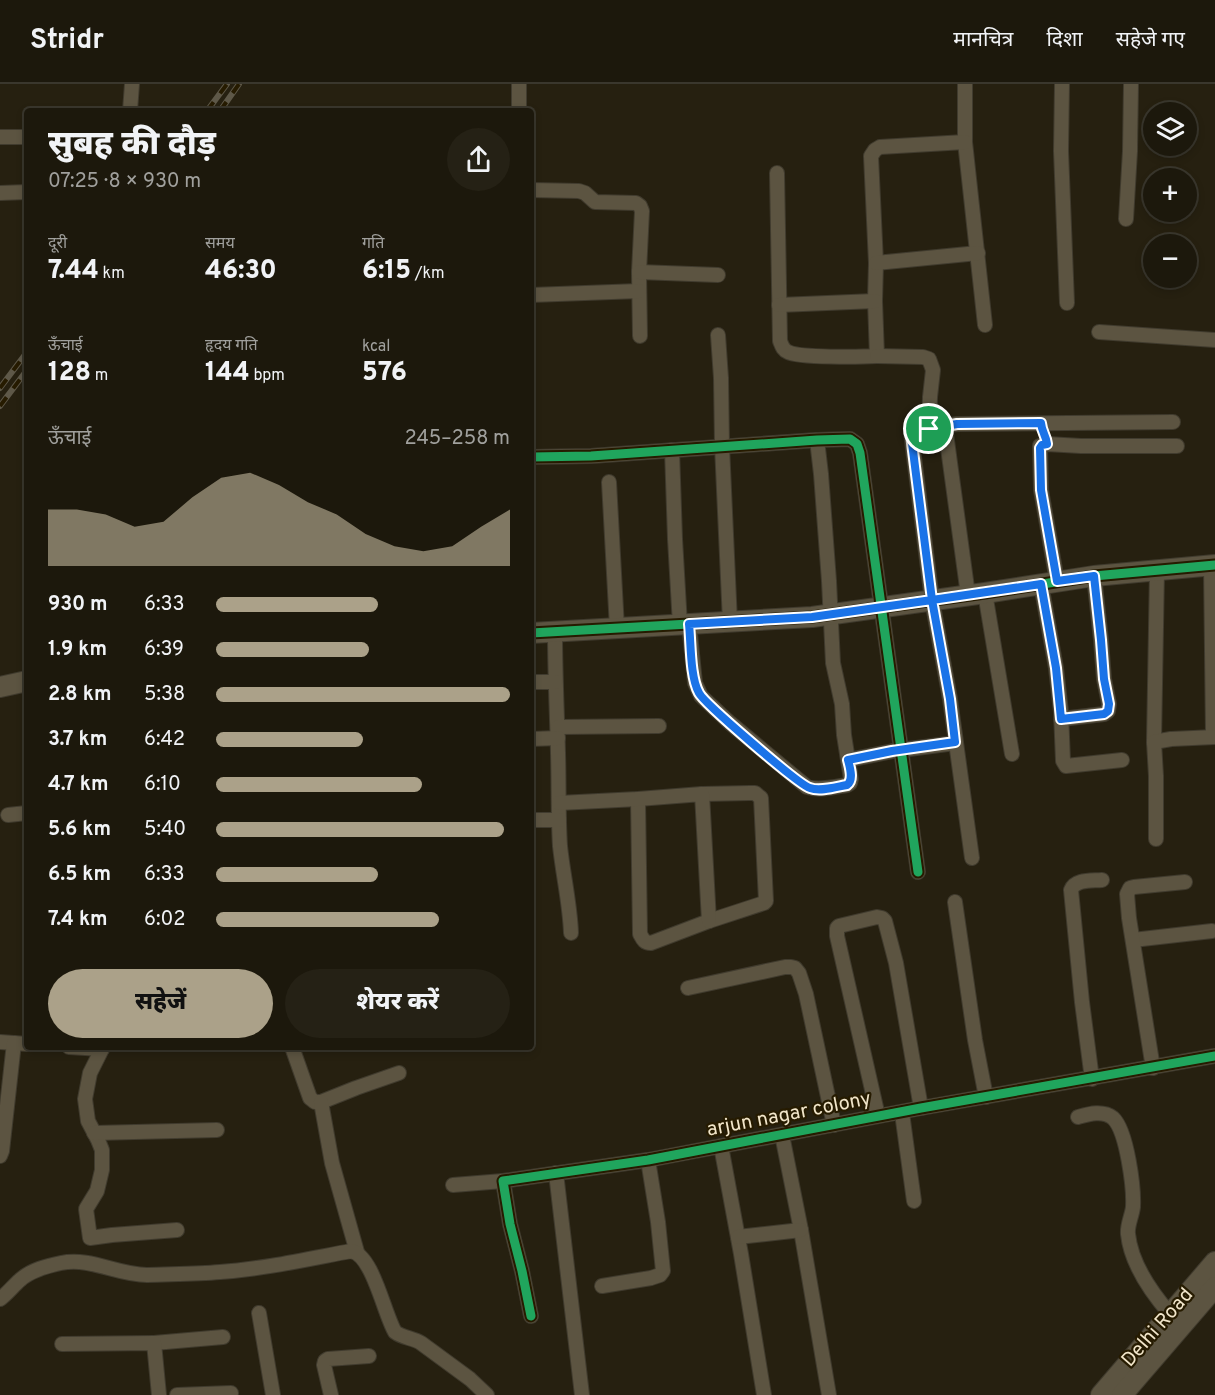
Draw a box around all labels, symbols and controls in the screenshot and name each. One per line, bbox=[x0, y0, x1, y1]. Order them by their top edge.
text: Stridr bbox=[30, 23, 104, 59]
text: मानचित्र bbox=[953, 27, 1013, 54]
text: दिशा bbox=[1046, 27, 1083, 54]
text: सहेजे गए bbox=[1116, 27, 1185, 54]
map controls bbox=[1143, 102, 1197, 288]
button: layers bbox=[1143, 102, 1197, 156]
text: सुबह की दौड़ bbox=[48, 125, 216, 167]
button: share bbox=[447, 128, 510, 191]
button: + bbox=[1143, 168, 1197, 222]
text: 07:25 · 8 × 930 m bbox=[48, 169, 201, 195]
text: दूरी bbox=[48, 234, 67, 254]
text: समय bbox=[205, 234, 235, 254]
text: गति bbox=[362, 234, 384, 254]
button: − bbox=[1143, 234, 1197, 288]
text: 7.44 bbox=[48, 255, 99, 288]
text: 46:30 bbox=[205, 255, 277, 288]
text: 6:15 bbox=[362, 255, 411, 288]
text: km bbox=[99, 264, 125, 284]
text: /km bbox=[411, 264, 445, 284]
text: ऊँचाई bbox=[48, 336, 83, 356]
text: हृदय गति bbox=[205, 336, 258, 356]
text: kcal bbox=[362, 337, 390, 357]
text: 128 bbox=[48, 357, 91, 390]
text: 144 bbox=[205, 357, 250, 390]
text: 576 bbox=[362, 357, 407, 390]
text: m bbox=[91, 366, 108, 386]
text: bpm bbox=[250, 366, 285, 386]
pin bbox=[903, 403, 954, 454]
icon: arrive bbox=[912, 412, 945, 445]
text: ऊँचाई bbox=[48, 426, 91, 452]
text: 245–258 m bbox=[404, 426, 510, 452]
text: 930 m bbox=[48, 592, 108, 618]
text: 6:33 bbox=[144, 592, 185, 618]
text: 1.9 km bbox=[48, 637, 107, 663]
text: 6:39 bbox=[144, 637, 184, 663]
text: 2.8 km bbox=[48, 682, 111, 708]
text: 5:38 bbox=[144, 682, 185, 708]
text: 3.7 km bbox=[48, 727, 107, 753]
text: 6:42 bbox=[144, 727, 185, 753]
text: 4.7 km bbox=[48, 772, 108, 798]
text: 6:10 bbox=[144, 772, 181, 798]
text: 5.6 km bbox=[48, 817, 111, 843]
text: 5:40 bbox=[144, 817, 186, 843]
text: 6.5 km bbox=[48, 862, 111, 888]
text: 6:33 bbox=[144, 862, 185, 888]
text: 7.4 km bbox=[48, 907, 108, 933]
text: 6:02 bbox=[144, 907, 186, 933]
button: सहेजें bbox=[48, 969, 273, 1038]
button: शेयर करें bbox=[285, 969, 510, 1038]
street label: arjun nagar colony bbox=[704, 1086, 874, 1144]
street label: Delhi Road bbox=[1116, 1283, 1200, 1373]

